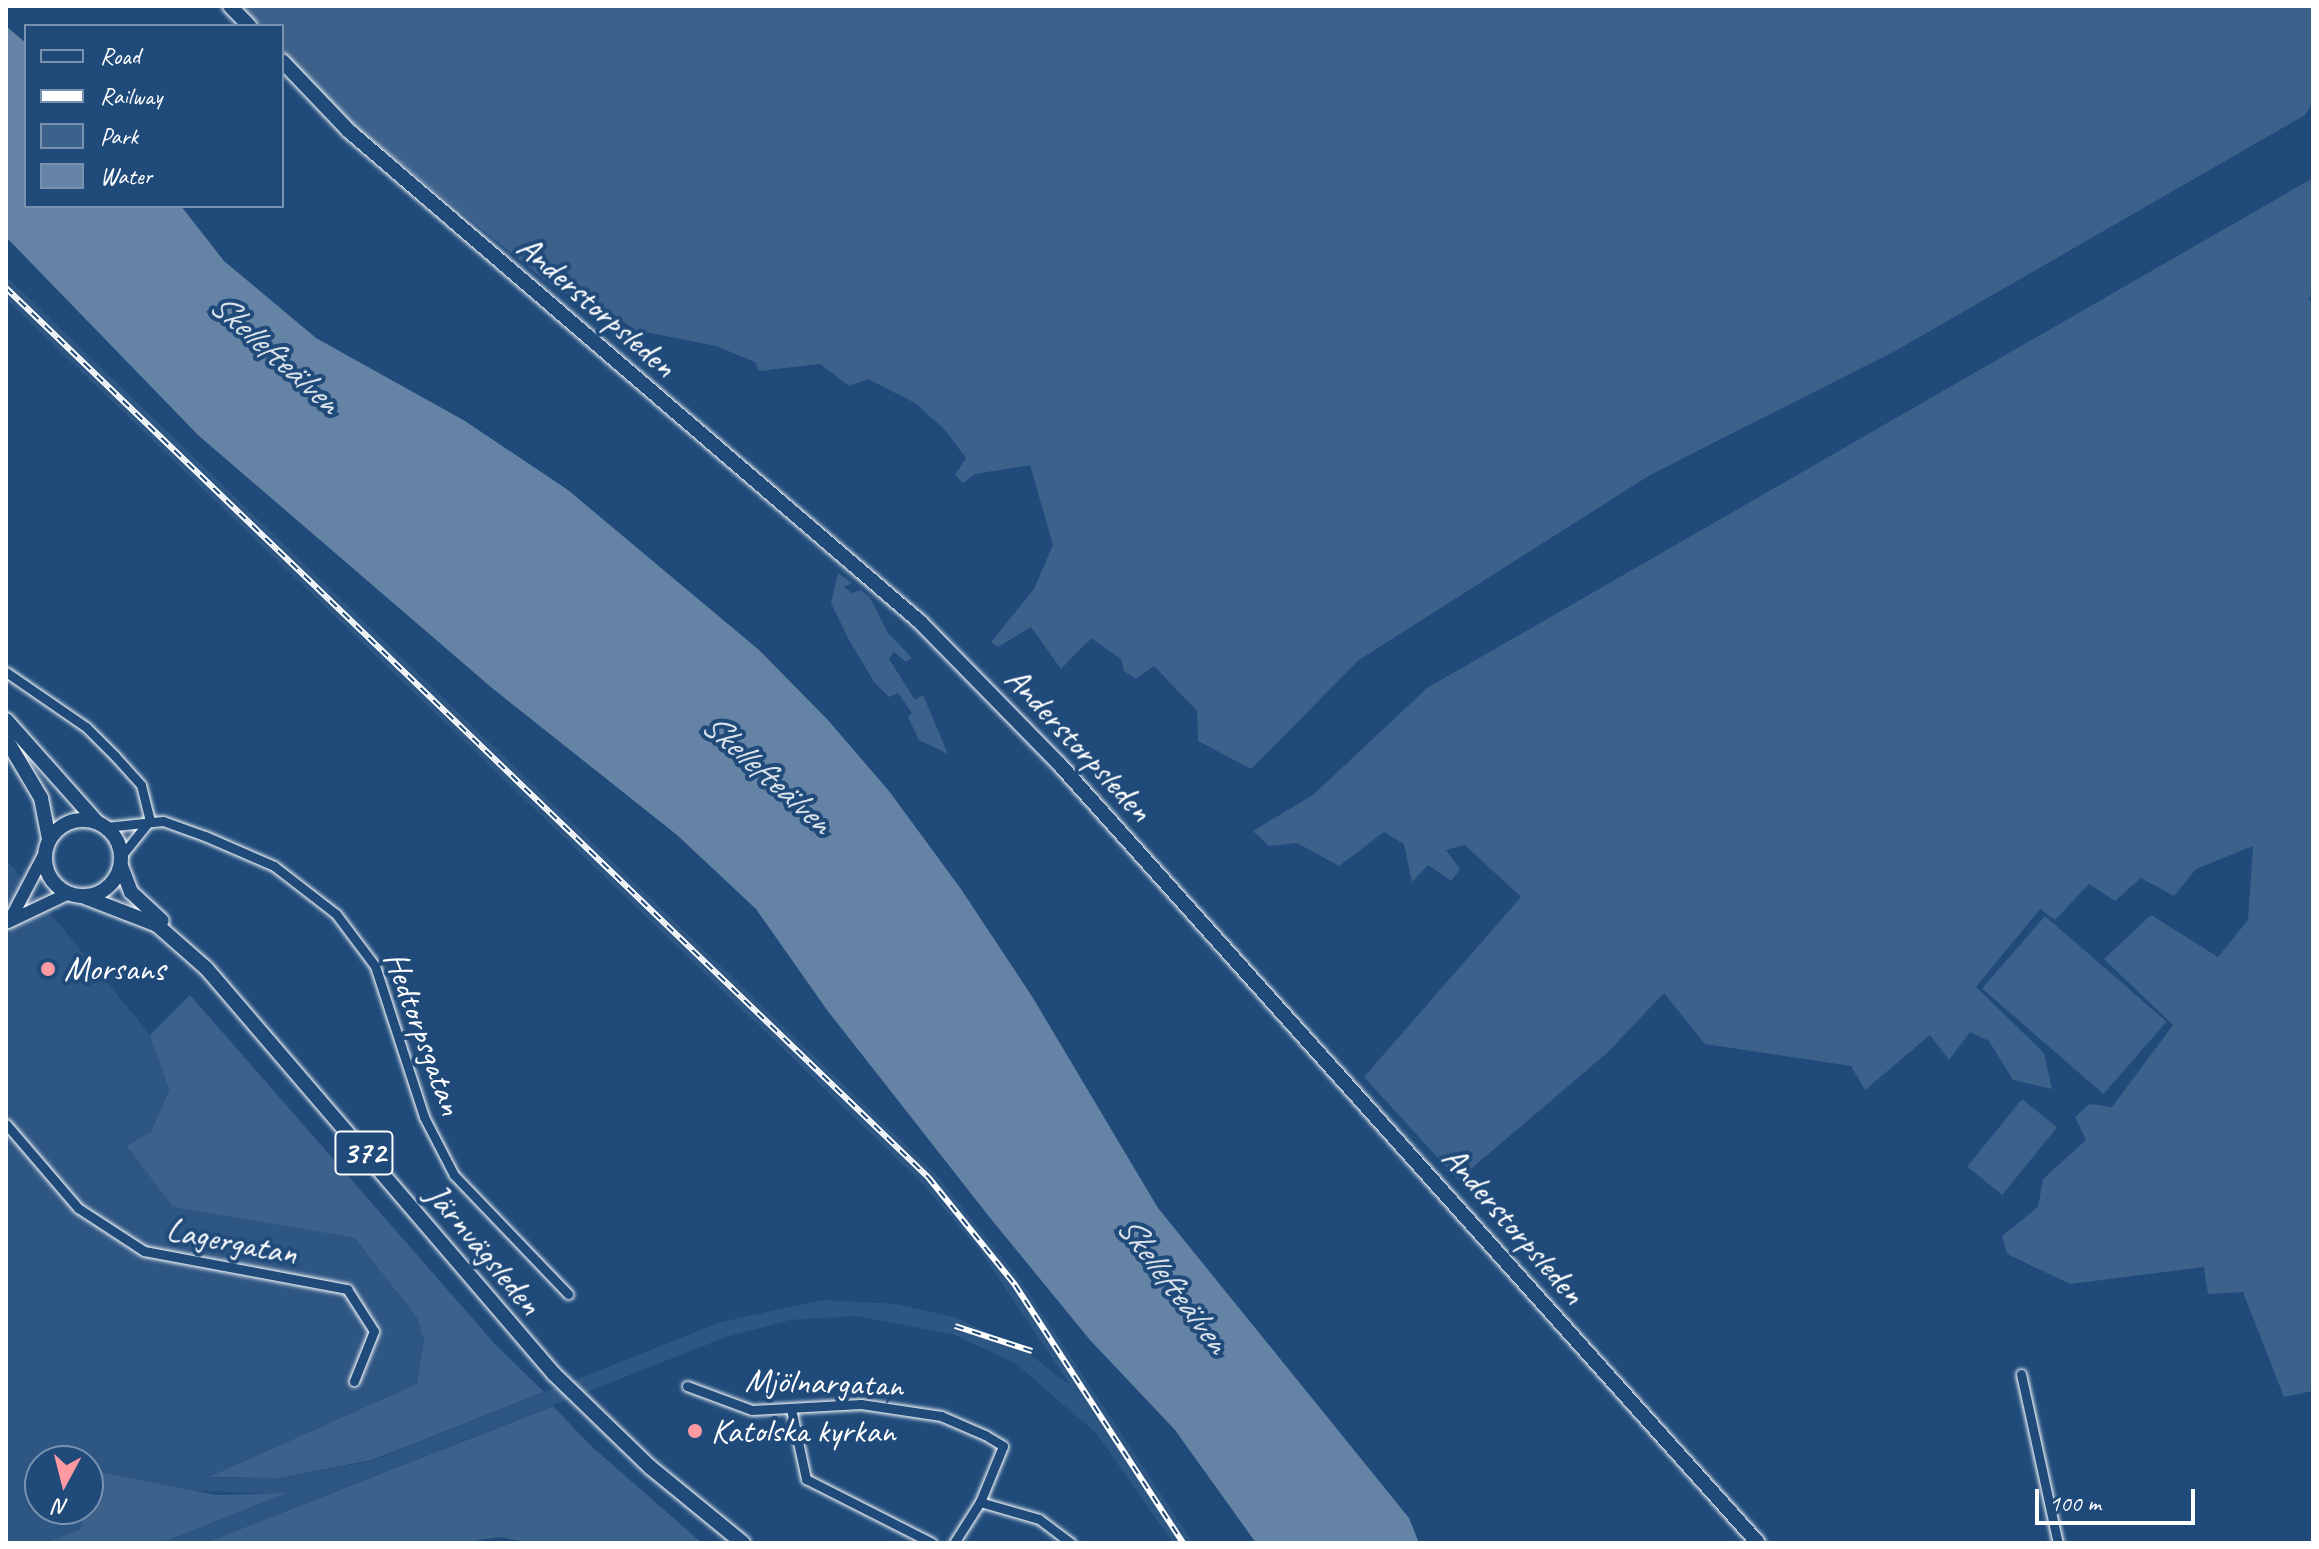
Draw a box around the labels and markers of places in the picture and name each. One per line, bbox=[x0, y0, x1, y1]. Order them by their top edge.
place label: Morsans bbox=[64, 949, 165, 989]
marker: Morsans bbox=[39, 960, 57, 978]
place label: Katolska kyrkan bbox=[711, 1411, 895, 1451]
marker: Katolska kyrkan bbox=[686, 1422, 704, 1440]

